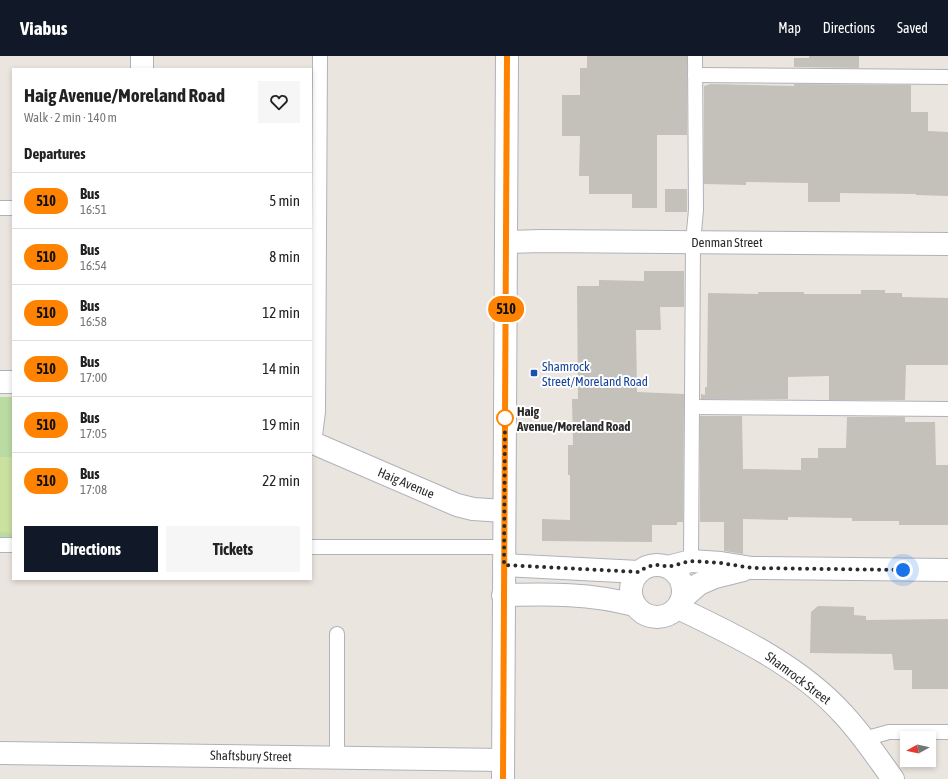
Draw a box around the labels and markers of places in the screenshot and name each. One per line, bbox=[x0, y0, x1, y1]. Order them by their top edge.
place label: Shamrock Street/Moreland Road bbox=[542, 359, 648, 389]
marker: Shamrock Street/Moreland Road bbox=[529, 368, 539, 378]
place label: Haig Avenue/Moreland Road bbox=[516, 404, 631, 434]
marker: Haig Avenue/Moreland Road bbox=[496, 409, 514, 427]

